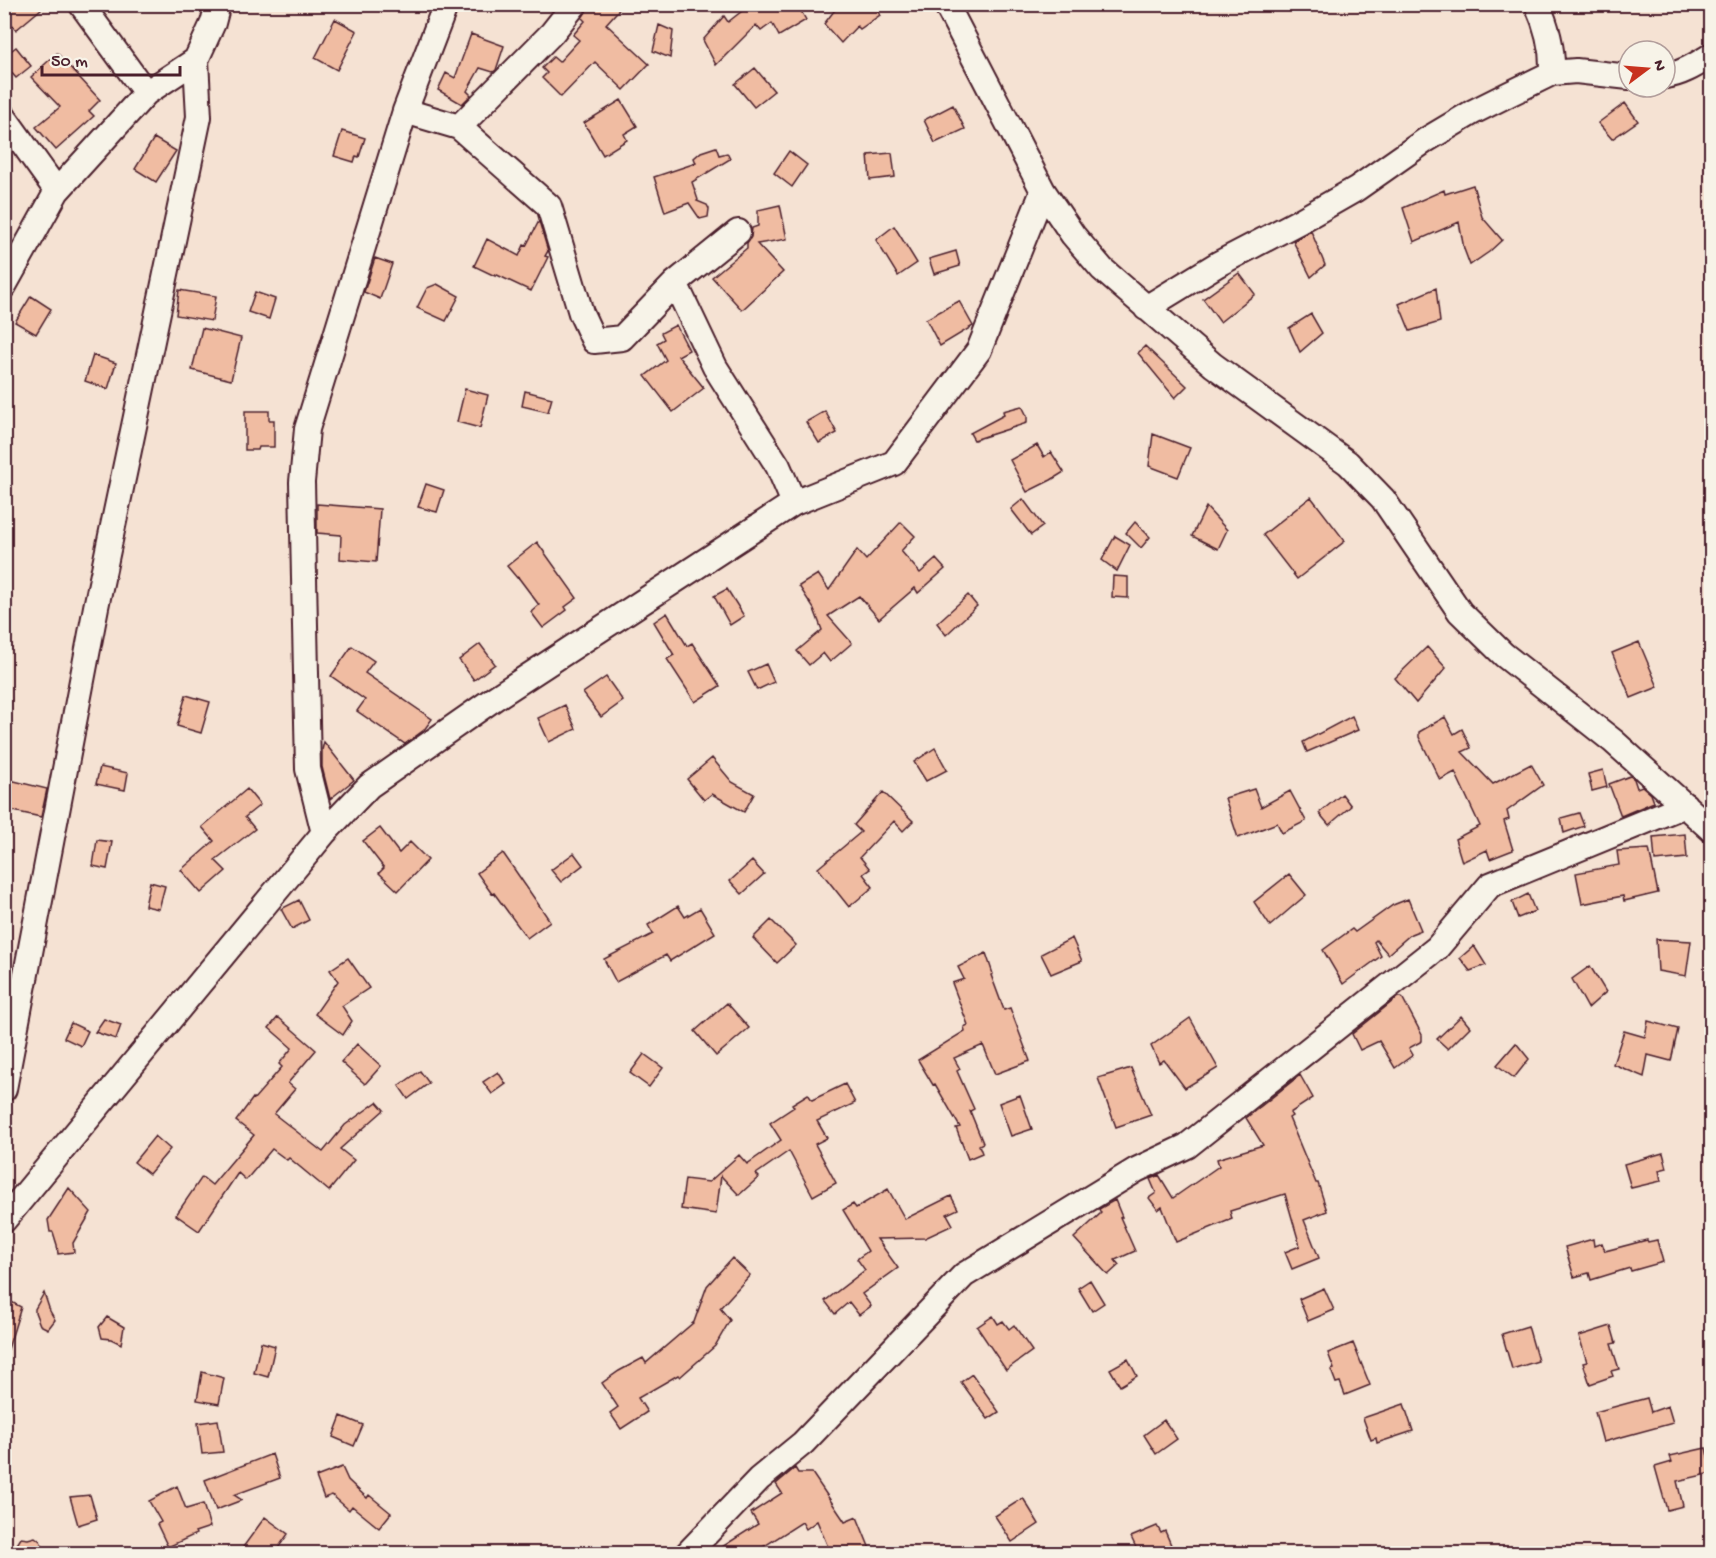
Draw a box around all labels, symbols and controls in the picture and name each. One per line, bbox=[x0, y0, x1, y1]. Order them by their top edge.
scale bar bbox=[42, 39, 180, 77]
north arrow bbox=[1617, 39, 1677, 99]
text: 50 m bbox=[51, 52, 88, 73]
text: N bbox=[1647, 58, 1669, 74]

